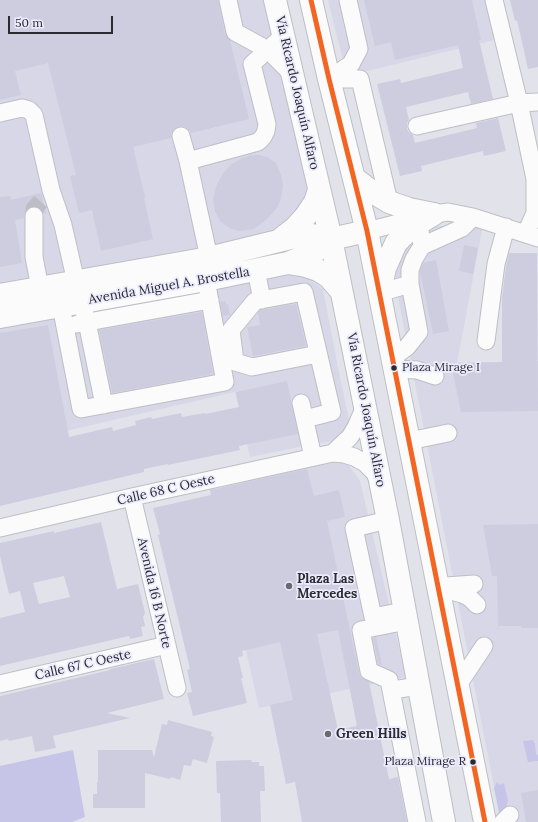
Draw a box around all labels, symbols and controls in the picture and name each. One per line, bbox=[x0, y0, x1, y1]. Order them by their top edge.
scale bar bbox=[10, 8, 115, 34]
text: 50 m bbox=[15, 15, 43, 30]
street label: Vía Ricardo Joaquín Alfaro bbox=[272, 15, 322, 171]
street label: Avenida Miguel A. Brostella bbox=[87, 264, 251, 308]
street label: Vía Ricardo Joaquín Alfaro bbox=[343, 331, 389, 489]
place label: Plaza Mirage I bbox=[402, 361, 480, 375]
marker: Plaza Mirage I bbox=[389, 363, 399, 373]
street label: Calle 68 C Oeste bbox=[116, 471, 216, 509]
street label: Avenida 16 B Norte bbox=[134, 536, 174, 650]
place label: Plaza Las Mercedes bbox=[297, 571, 357, 602]
marker: Plaza Las Mercedes bbox=[284, 581, 294, 591]
street label: Calle 67 C Oeste bbox=[33, 646, 133, 684]
place label: Green Hills bbox=[336, 726, 407, 742]
marker: Green Hills bbox=[323, 729, 333, 739]
place label: Plaza Mirage R bbox=[384, 755, 466, 769]
marker: Plaza Mirage R bbox=[468, 757, 478, 767]

